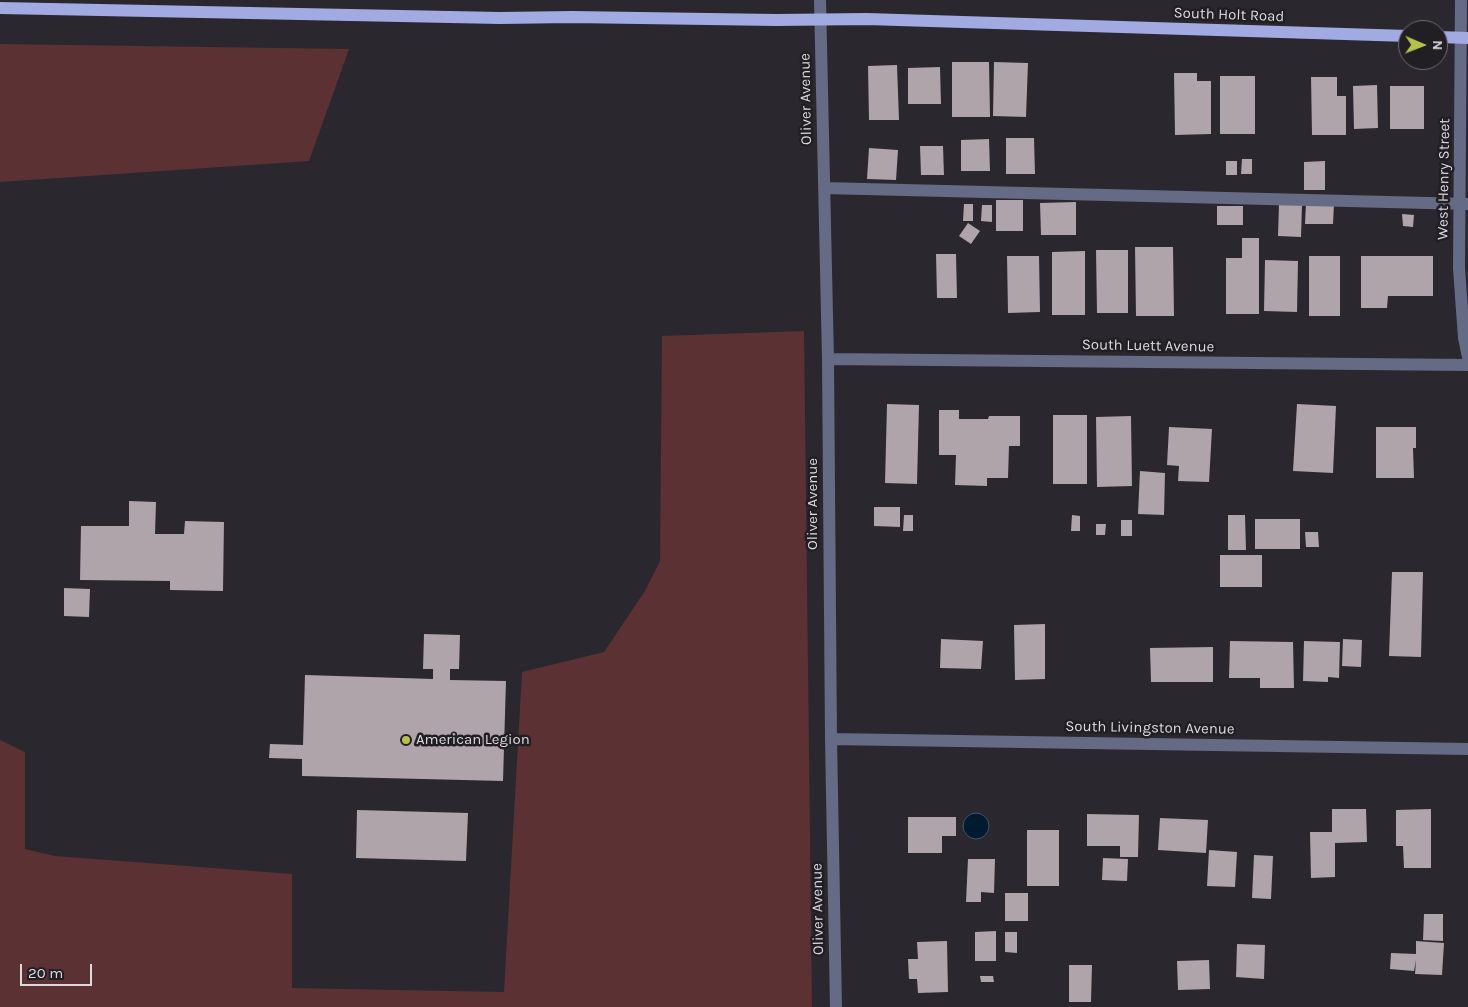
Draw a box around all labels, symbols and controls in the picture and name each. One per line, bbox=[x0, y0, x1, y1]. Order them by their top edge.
street label: South Holt Road bbox=[1173, 4, 1285, 26]
north arrow bbox=[1398, 20, 1448, 70]
text: N bbox=[1429, 40, 1446, 50]
street label: Oliver Avenue bbox=[796, 53, 816, 145]
street label: West Henry Street bbox=[1434, 118, 1454, 240]
street label: South Luett Avenue bbox=[1082, 336, 1214, 356]
street label: Oliver Avenue bbox=[804, 458, 822, 550]
street label: South Livingston Avenue bbox=[1065, 718, 1235, 738]
place label: American Legion bbox=[416, 731, 530, 749]
marker: American Legion bbox=[400, 734, 412, 746]
street label: Oliver Avenue bbox=[808, 863, 828, 955]
scale bar bbox=[22, 954, 95, 986]
text: 20 m bbox=[28, 964, 63, 982]

